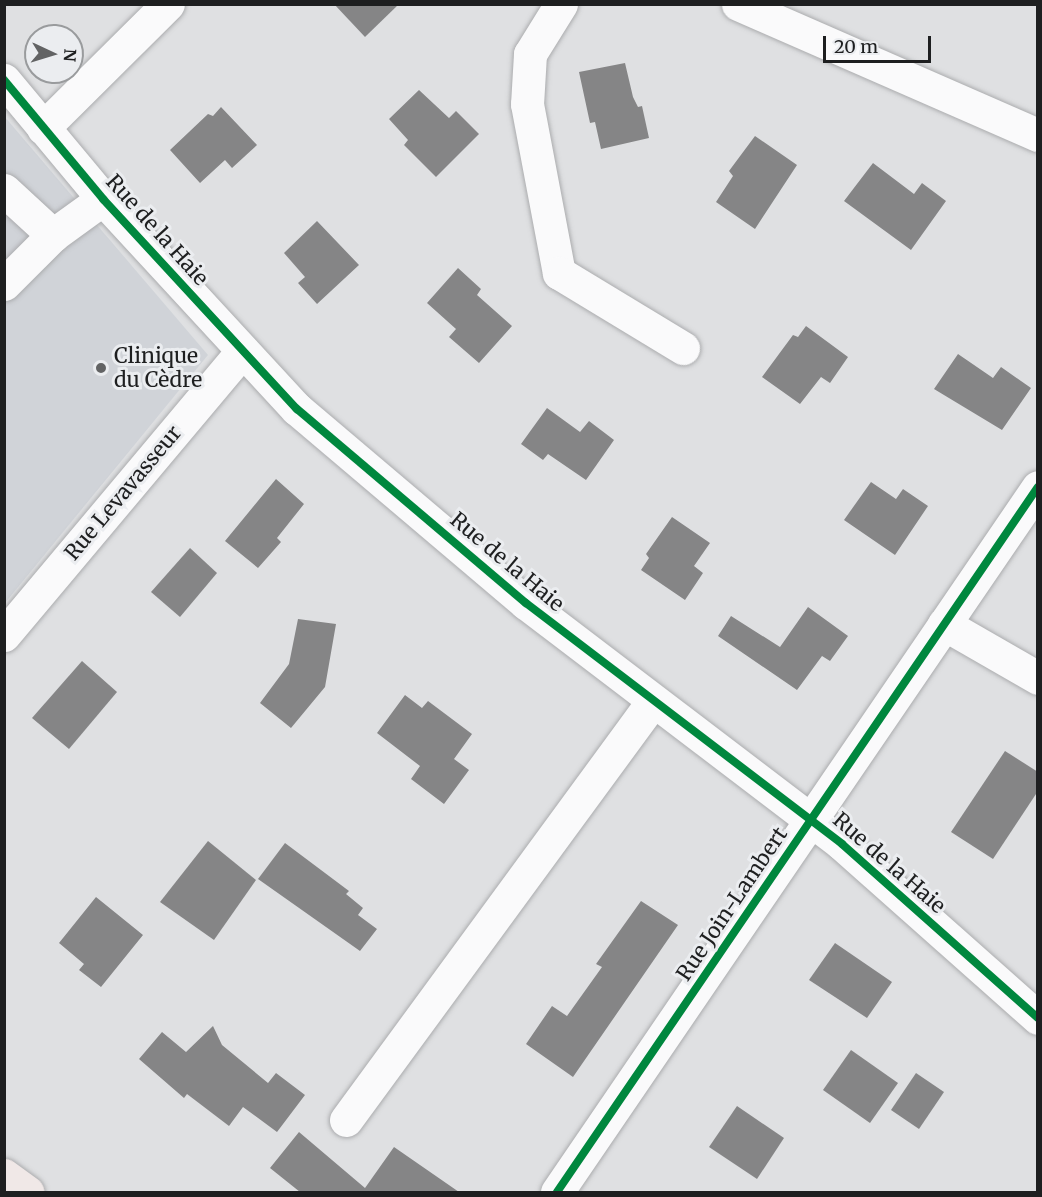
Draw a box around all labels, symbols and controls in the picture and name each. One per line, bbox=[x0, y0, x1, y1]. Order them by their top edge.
north arrow bbox=[24, 24, 84, 84]
scale bar bbox=[826, 24, 934, 62]
text: 20 m bbox=[834, 35, 878, 58]
text: N bbox=[60, 48, 80, 62]
street label: Rue de la Haie bbox=[101, 169, 213, 291]
place label: Clinique du Cèdre bbox=[114, 343, 202, 393]
marker: Clinique du Cèdre bbox=[92, 359, 110, 377]
street label: Rue Levavasseur bbox=[59, 421, 187, 565]
street label: Rue de la Haie bbox=[445, 507, 569, 617]
street label: Rue de la Haie bbox=[828, 807, 950, 919]
street label: Rue Join-Lambert bbox=[671, 822, 793, 986]

